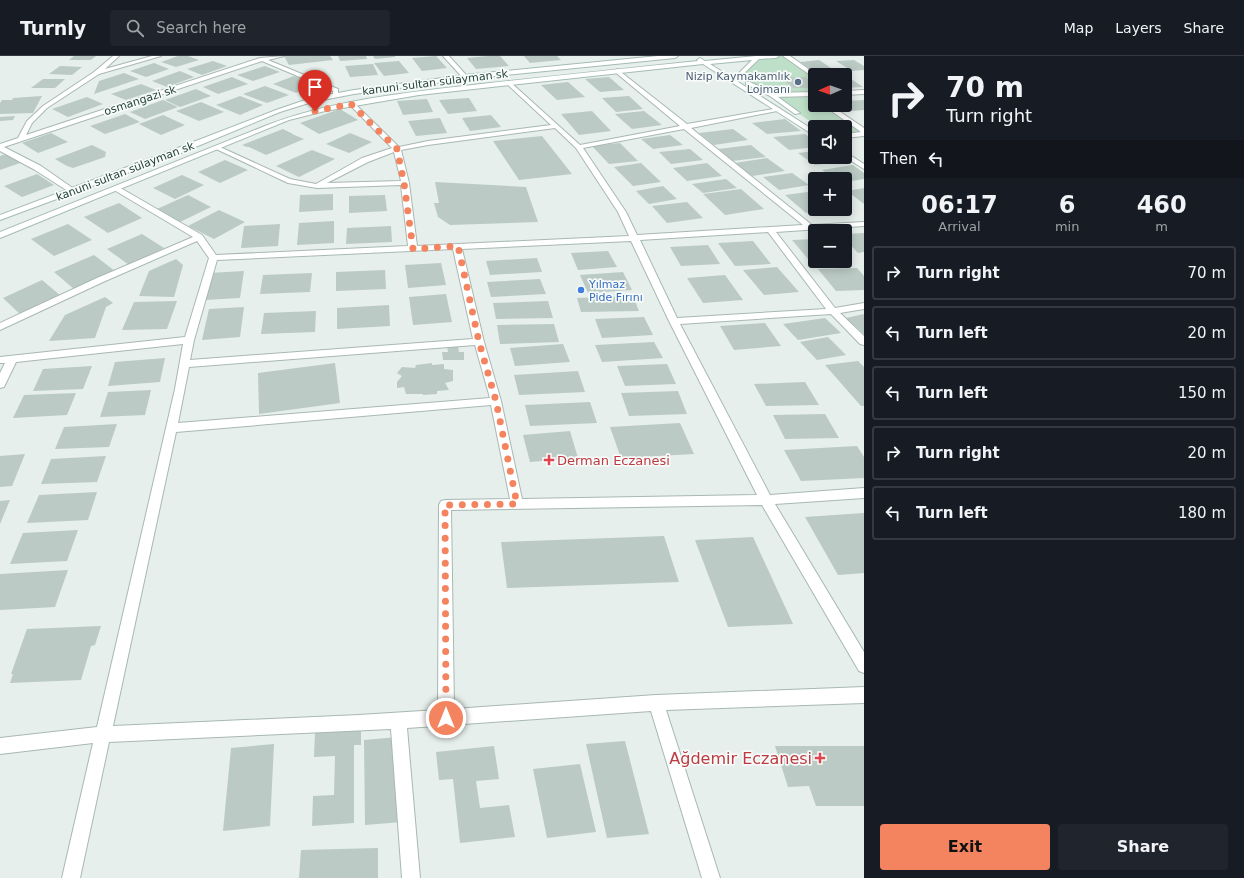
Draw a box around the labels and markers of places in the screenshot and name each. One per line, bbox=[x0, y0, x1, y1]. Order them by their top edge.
pin bbox=[298, 70, 332, 111]
place label: Nizip Kaymakamlık Lojmanı bbox=[686, 70, 791, 96]
marker: Nizip Kaymakamlık Lojmanı bbox=[793, 77, 803, 87]
place label: Yılmaz Pide Fırını bbox=[588, 278, 643, 304]
marker: Yılmaz Pide Fırını bbox=[576, 285, 586, 295]
place label: Derman Eczanesi bbox=[557, 453, 670, 468]
marker: Derman Eczanesi bbox=[544, 455, 554, 465]
place label: Ağdemir Eczanesi bbox=[669, 749, 812, 768]
marker: Ağdemir Eczanesi bbox=[815, 753, 825, 763]

